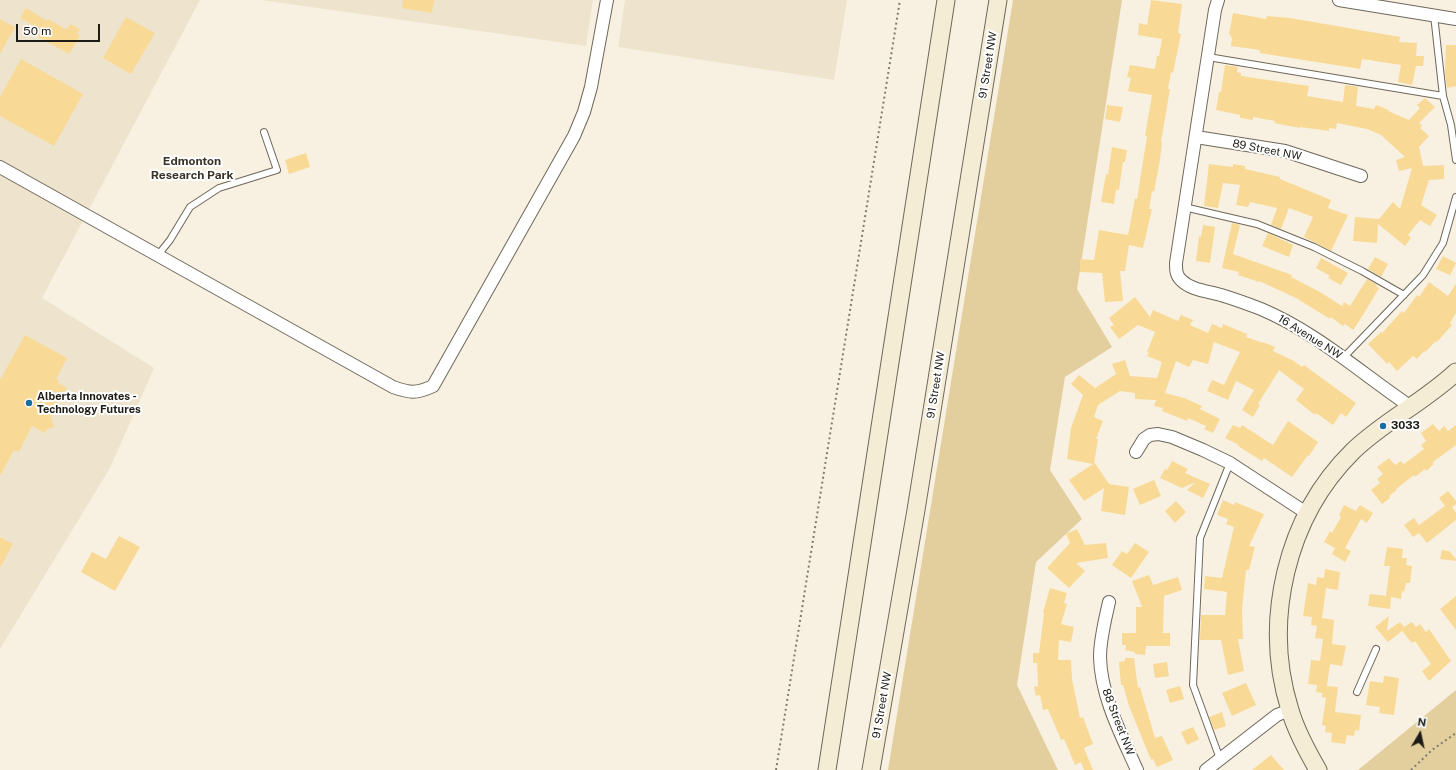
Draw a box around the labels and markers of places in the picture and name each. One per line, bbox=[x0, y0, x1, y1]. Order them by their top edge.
place label: Alberta Innovates - Technology Futures bbox=[37, 390, 141, 416]
marker: Alberta Innovates - Technology Futures bbox=[24, 398, 34, 408]
place label: 3033 bbox=[1391, 419, 1420, 433]
marker: 3033 bbox=[1378, 421, 1388, 431]

